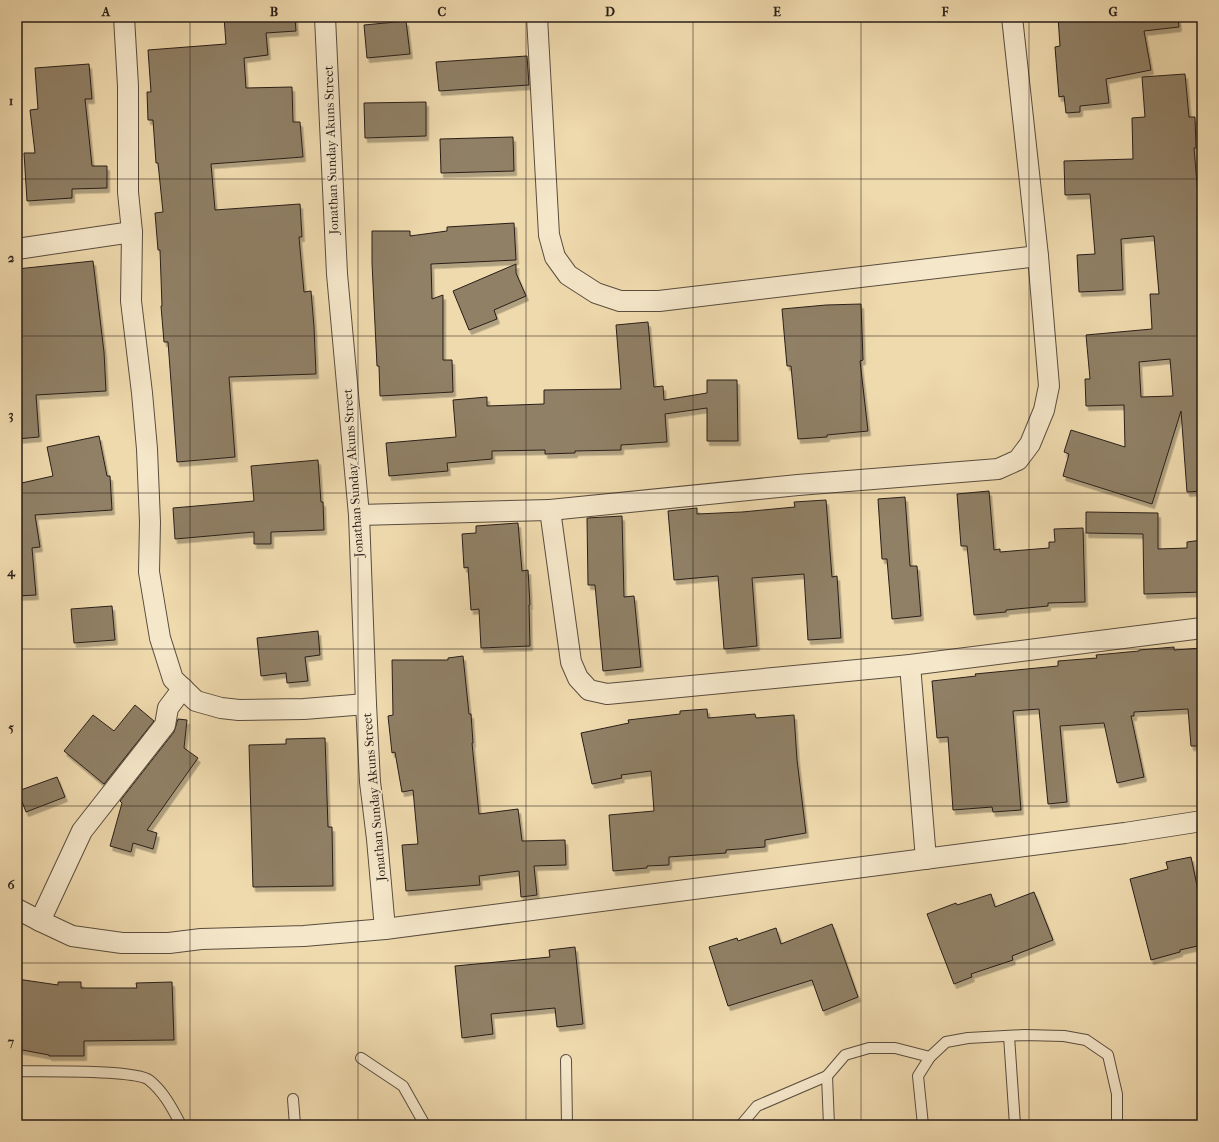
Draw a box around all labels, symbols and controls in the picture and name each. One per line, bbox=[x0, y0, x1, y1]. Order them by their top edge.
text: A bbox=[101, 4, 111, 19]
text: B bbox=[270, 4, 279, 19]
text: C bbox=[438, 4, 447, 19]
text: D bbox=[605, 4, 615, 19]
text: E bbox=[773, 4, 781, 19]
text: F bbox=[941, 4, 949, 19]
text: G bbox=[1108, 4, 1118, 19]
street label: Jonathan Sunday Akuns Street bbox=[321, 65, 341, 236]
text: 1 bbox=[9, 93, 14, 108]
text: 2 bbox=[8, 250, 15, 265]
street label: Jonathan Sunday Akuns Street bbox=[340, 388, 366, 559]
text: 3 bbox=[8, 407, 14, 423]
text: 4 bbox=[6, 564, 16, 580]
street label: Jonathan Sunday Akuns Street bbox=[359, 712, 389, 883]
text: 5 bbox=[8, 720, 14, 735]
text: 6 bbox=[7, 877, 15, 892]
text: 7 bbox=[7, 1034, 15, 1049]

